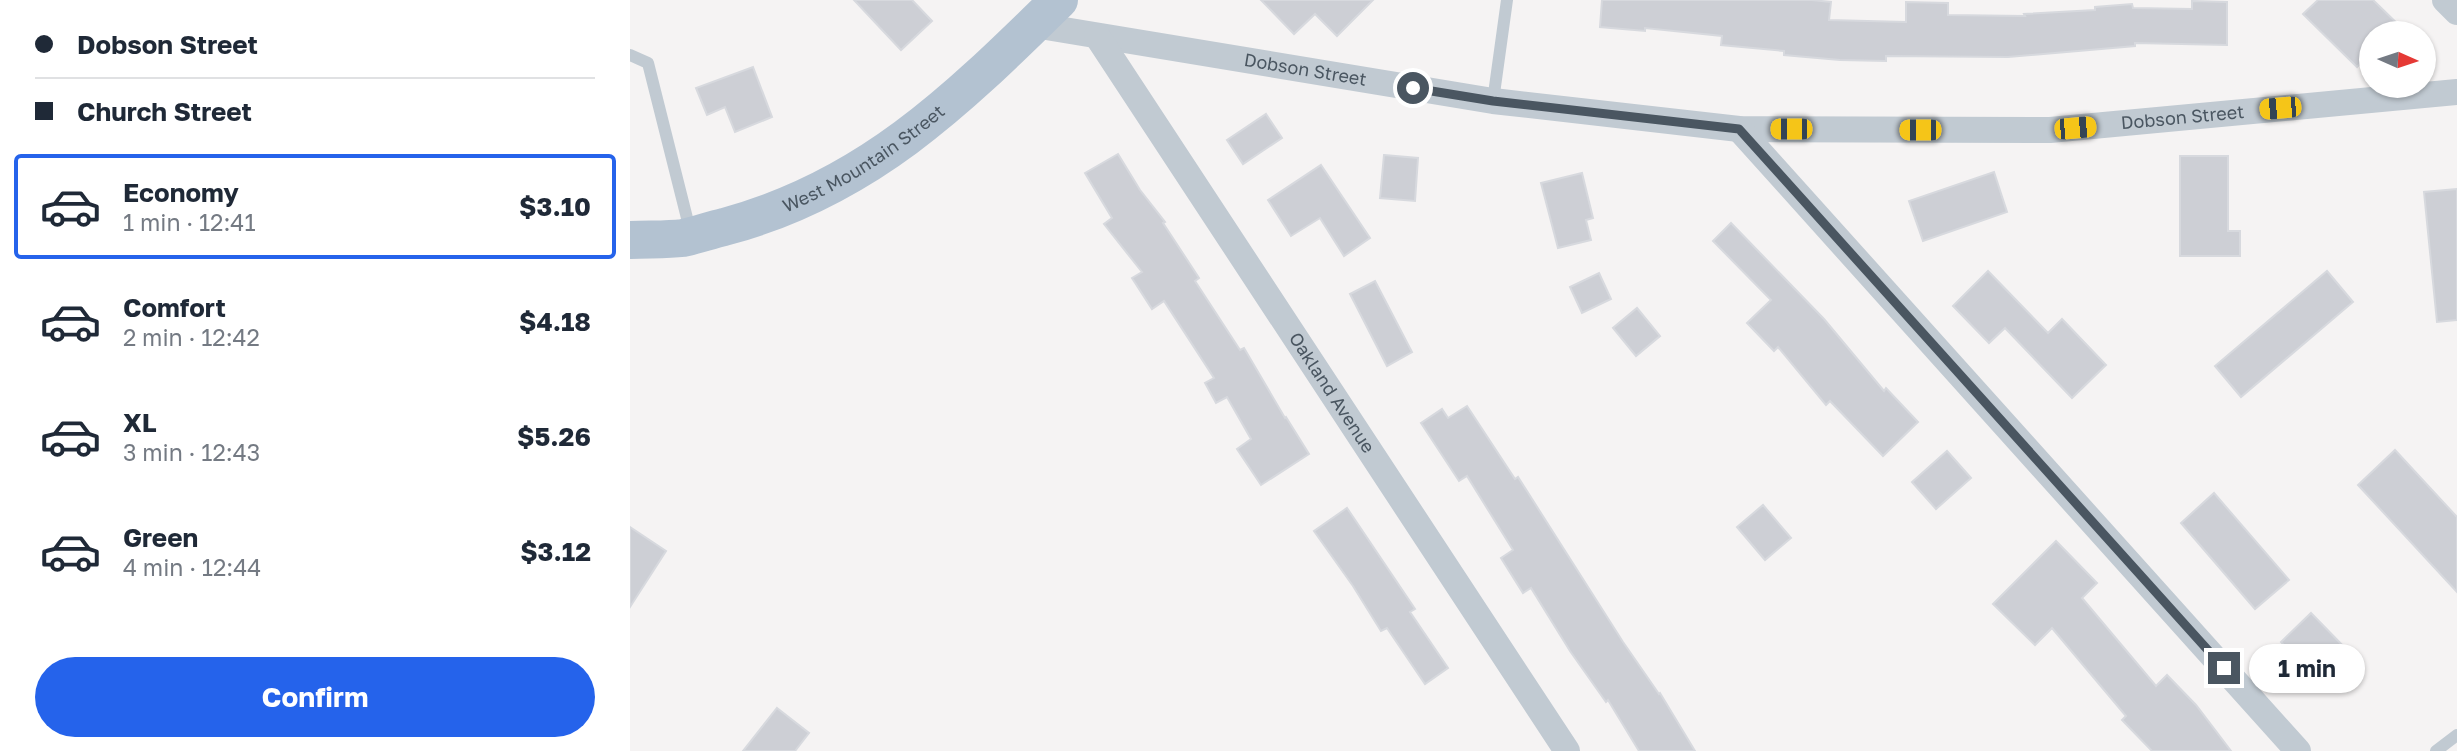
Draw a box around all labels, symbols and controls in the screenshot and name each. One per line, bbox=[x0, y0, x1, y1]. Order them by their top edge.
north arrow bbox=[2359, 21, 2436, 98]
map controls bbox=[2359, 21, 2436, 98]
text: Dobson Street bbox=[77, 29, 258, 60]
street label: Dobson Street bbox=[1243, 48, 1368, 90]
route start bbox=[1397, 72, 1429, 104]
text: Church Street bbox=[77, 96, 252, 127]
car bbox=[2259, 96, 2302, 120]
street label: West Mountain Street bbox=[779, 100, 949, 216]
street label: Dobson Street bbox=[2120, 100, 2245, 133]
car bbox=[2054, 116, 2097, 140]
car bbox=[1771, 119, 1813, 140]
car bbox=[1900, 120, 1942, 141]
icon: car bbox=[39, 175, 102, 238]
text: Economy bbox=[123, 177, 239, 208]
text: $3.10 bbox=[519, 191, 591, 222]
text: 1 min · 12:41 bbox=[123, 208, 256, 236]
icon: car bbox=[39, 290, 102, 353]
text: Comfort bbox=[123, 292, 226, 323]
text: $4.18 bbox=[519, 306, 591, 337]
text: 2 min · 12:42 bbox=[123, 323, 260, 351]
street label: Oakland Avenue bbox=[1285, 328, 1380, 457]
icon: car bbox=[39, 405, 102, 468]
text: XL bbox=[123, 407, 157, 438]
text: $5.26 bbox=[517, 421, 591, 452]
text: 3 min · 12:43 bbox=[123, 438, 260, 466]
icon: car bbox=[39, 520, 102, 583]
text: Green bbox=[123, 522, 198, 553]
text: $3.12 bbox=[520, 536, 591, 567]
text: 4 min · 12:44 bbox=[123, 553, 261, 581]
callout: 1 min bbox=[2248, 644, 2364, 692]
route end bbox=[2208, 652, 2240, 684]
text: 1 min bbox=[2278, 654, 2336, 682]
button: Confirm bbox=[35, 657, 595, 737]

